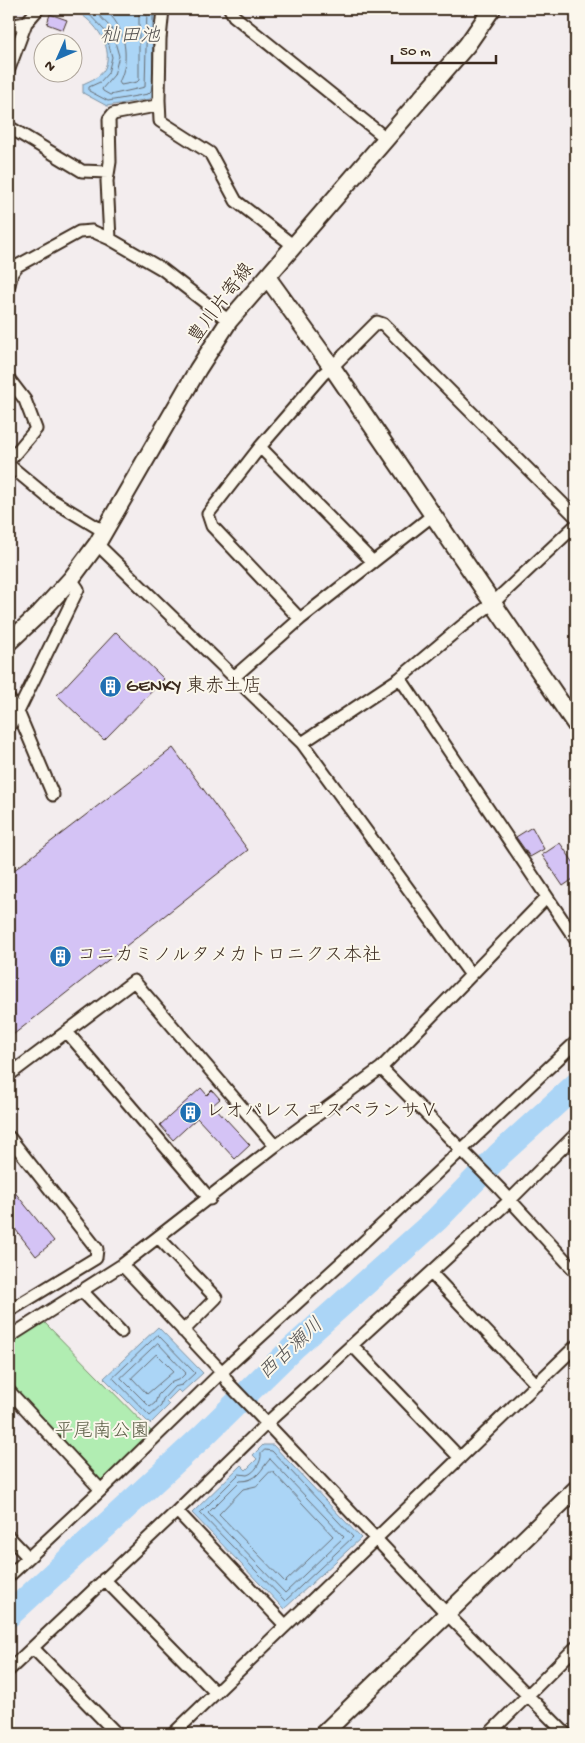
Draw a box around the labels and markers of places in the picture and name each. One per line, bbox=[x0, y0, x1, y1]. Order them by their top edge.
building icon: GENKY 東赤土店 bbox=[98, 675, 122, 699]
place label: GENKY 東赤土店 bbox=[126, 675, 262, 699]
building icon: コニカミノルタメカトロニクス本社 bbox=[49, 944, 73, 968]
place label: コニカミノルタメカトロニクス本社 bbox=[77, 944, 381, 968]
building icon: レオパレス エスペランサⅤ bbox=[178, 1100, 202, 1124]
place label: レオパレス エスペランサⅤ bbox=[206, 1101, 439, 1124]

